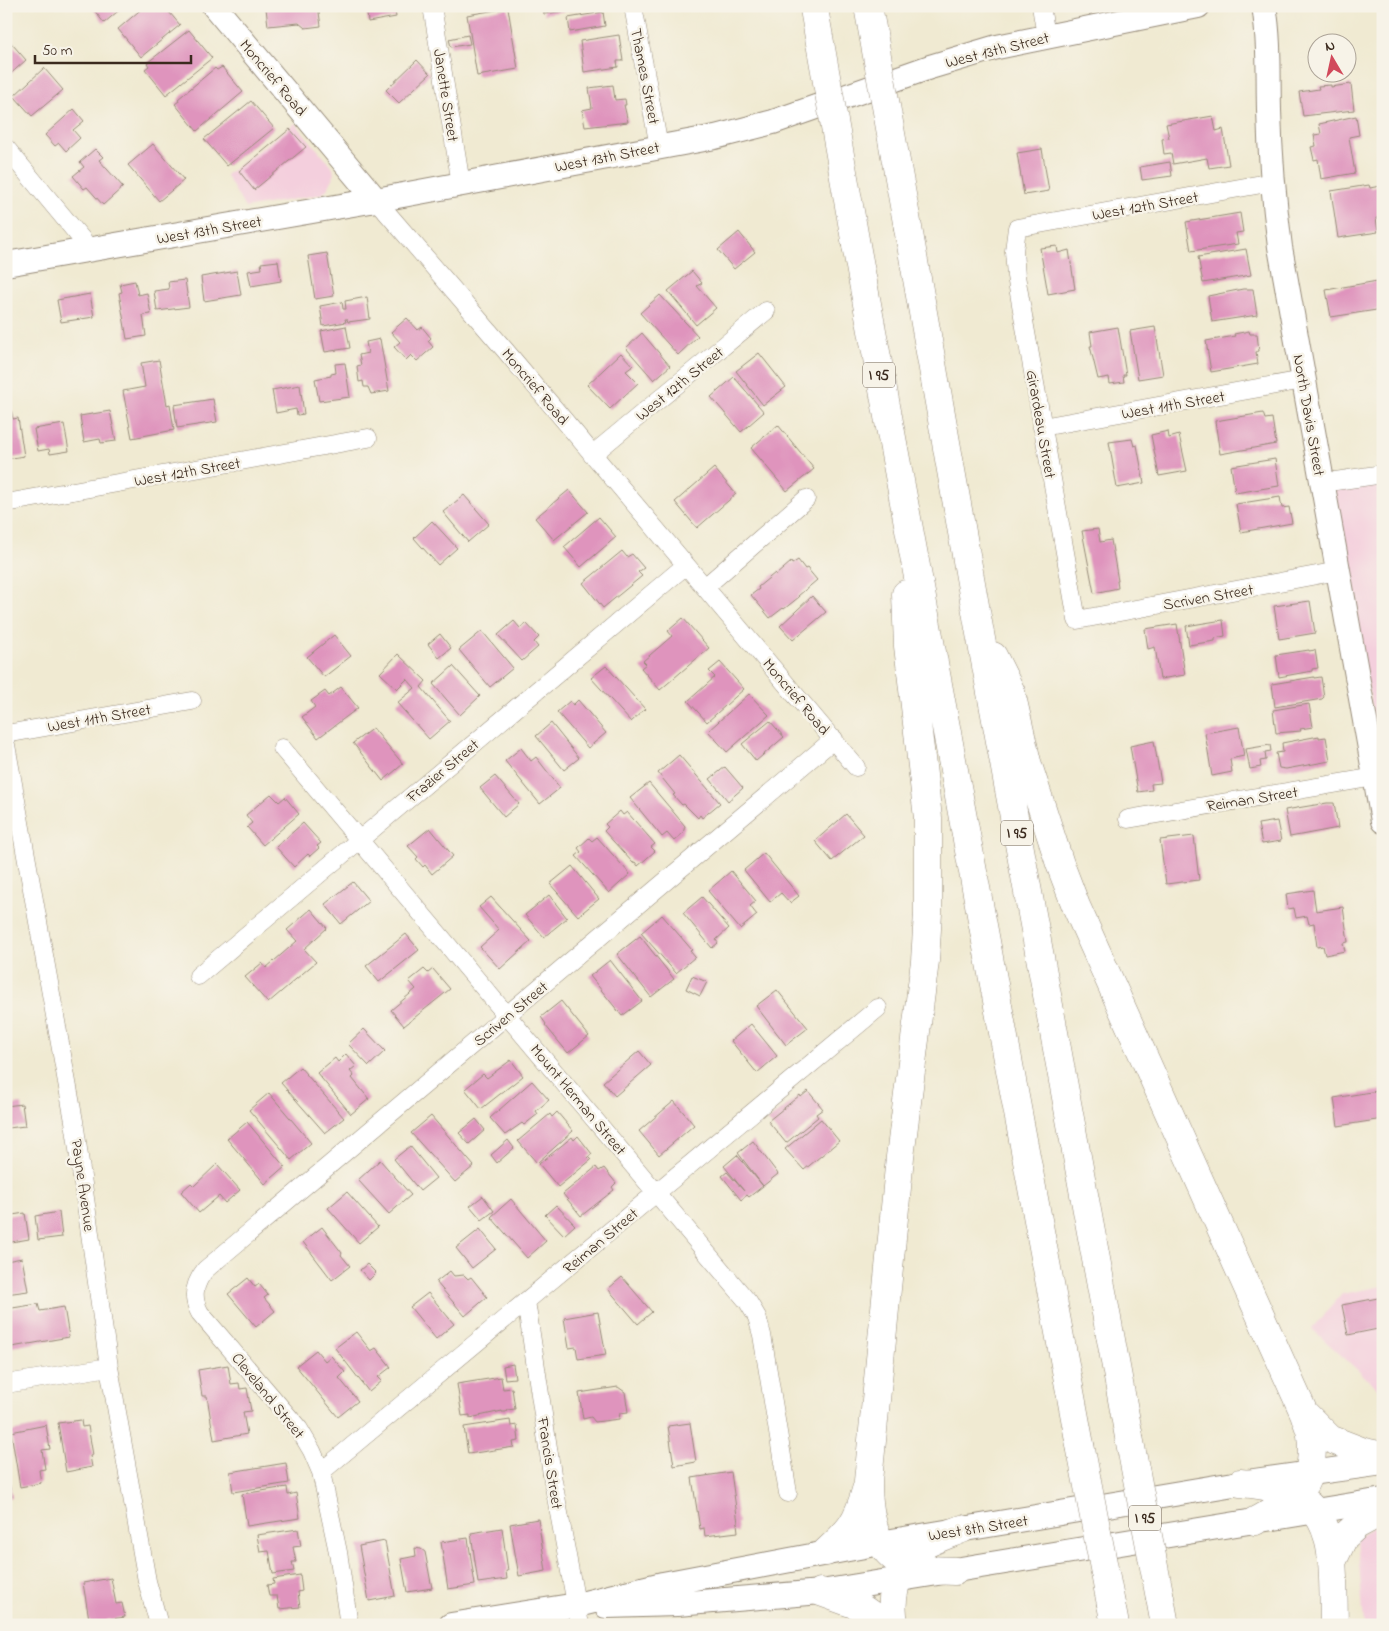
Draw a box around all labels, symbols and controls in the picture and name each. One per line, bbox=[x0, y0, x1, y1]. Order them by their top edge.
street label: Thames Street bbox=[623, 26, 665, 127]
street label: West 13th Street bbox=[943, 26, 1052, 75]
scale bar bbox=[35, 32, 191, 64]
north arrow bbox=[1306, 32, 1356, 82]
street label: Moncrief Road bbox=[233, 34, 312, 122]
text: N bbox=[1324, 36, 1337, 58]
text: 50 m bbox=[42, 40, 73, 62]
street label: Janette Street bbox=[426, 47, 464, 144]
street label: West 13th Street bbox=[553, 136, 662, 180]
street label: West 12th Street bbox=[1090, 186, 1201, 228]
street label: West 13th Street bbox=[155, 210, 264, 252]
street label: West 12th Street bbox=[631, 341, 730, 428]
street label: Moncrief Road bbox=[495, 343, 574, 431]
street label: North Davis Street bbox=[1286, 353, 1331, 479]
road number: I 95 bbox=[863, 362, 895, 388]
street label: Girardeau Street bbox=[1019, 368, 1061, 481]
street label: West 11th Street bbox=[1120, 385, 1228, 427]
street label: West 12th Street bbox=[132, 452, 243, 494]
street label: Scriven Street bbox=[1161, 578, 1256, 618]
street label: Moncrief Road bbox=[756, 653, 835, 741]
street label: West 11th Street bbox=[46, 698, 154, 740]
street label: Frazier Street bbox=[401, 733, 485, 810]
street label: Reiman Street bbox=[1205, 781, 1300, 819]
road number: I 95 bbox=[1001, 820, 1033, 846]
street label: Scriven Street bbox=[469, 976, 554, 1053]
street label: Mount Herman Street bbox=[524, 1039, 632, 1162]
street label: Payne Avenue bbox=[64, 1138, 100, 1234]
street label: Reiman Street bbox=[558, 1202, 645, 1280]
street label: Cleveland Street bbox=[225, 1348, 310, 1445]
street label: Francis Street bbox=[530, 1415, 568, 1512]
road number: I 95 bbox=[1129, 1506, 1161, 1530]
street label: West 8th Street bbox=[927, 1509, 1030, 1549]

